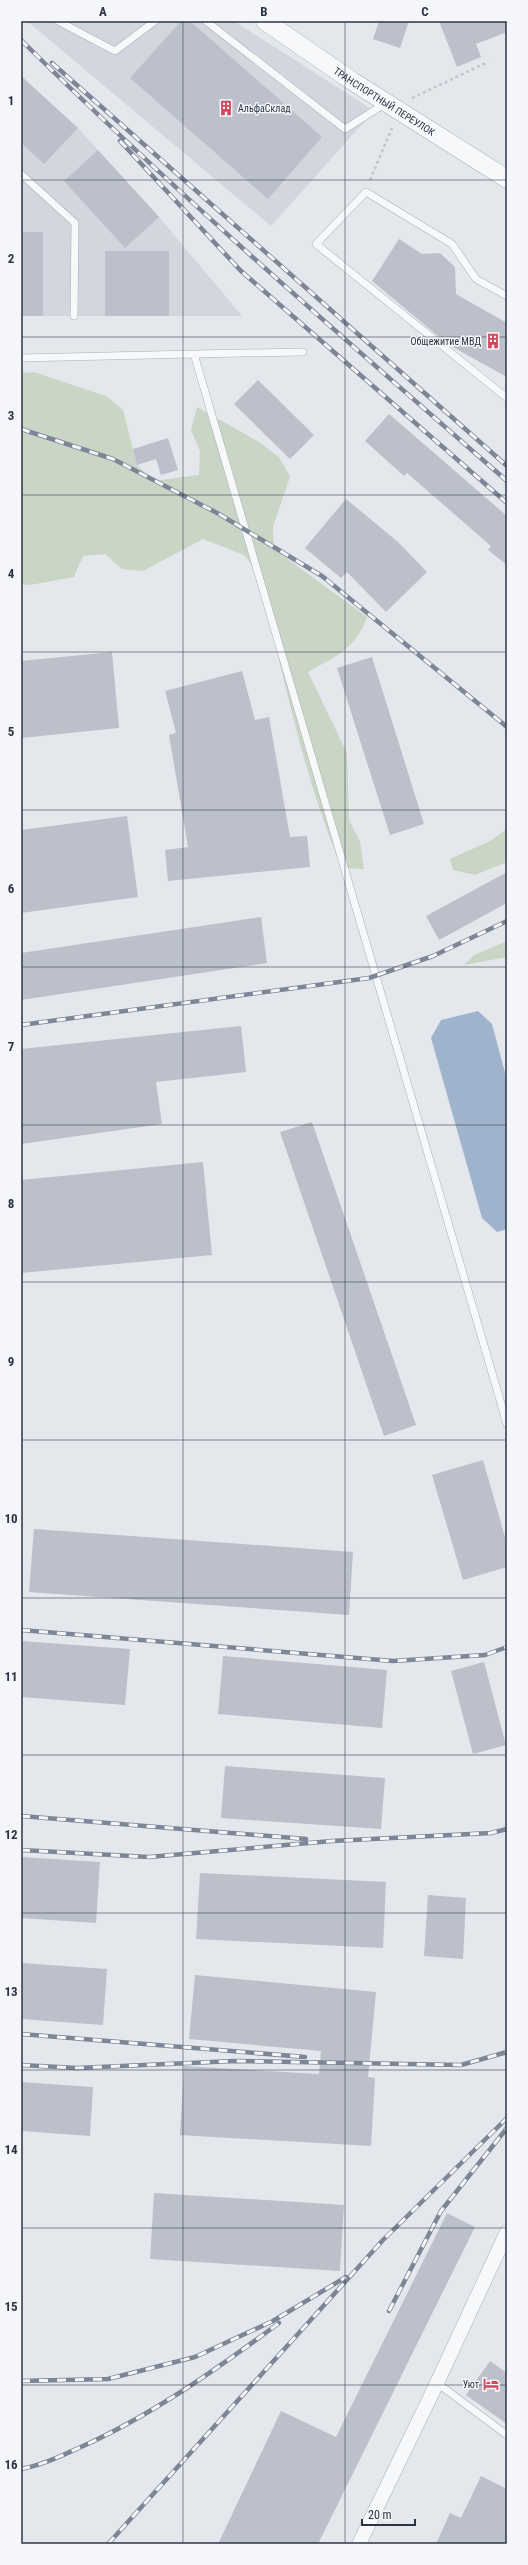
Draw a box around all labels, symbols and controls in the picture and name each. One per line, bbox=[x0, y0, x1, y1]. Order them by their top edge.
text: A bbox=[99, 4, 107, 19]
text: B bbox=[260, 4, 268, 19]
text: C bbox=[421, 4, 429, 19]
street label: ТРАНСПОРТНЫЙ ПЕРЕУЛОК bbox=[332, 65, 437, 138]
text: 1 bbox=[8, 93, 14, 108]
building icon: АльфаСклад bbox=[217, 99, 235, 117]
place label: АльфаСклад bbox=[238, 103, 291, 114]
text: 2 bbox=[8, 251, 15, 266]
building icon: Общежитие МВД bbox=[484, 332, 502, 350]
place label: Общежитие МВД bbox=[411, 336, 481, 347]
text: 3 bbox=[8, 408, 14, 423]
text: 4 bbox=[8, 566, 15, 581]
text: 5 bbox=[8, 724, 15, 739]
text: 6 bbox=[8, 881, 15, 896]
text: 7 bbox=[8, 1039, 15, 1054]
text: 8 bbox=[8, 1196, 14, 1211]
text: 9 bbox=[8, 1354, 14, 1369]
text: 10 bbox=[4, 1511, 18, 1526]
text: 11 bbox=[4, 1669, 18, 1684]
text: 12 bbox=[4, 1827, 18, 1842]
text: 13 bbox=[4, 1984, 18, 1999]
text: 14 bbox=[4, 2142, 18, 2157]
text: 15 bbox=[4, 2299, 18, 2314]
hotel icon: Уют bbox=[482, 2375, 500, 2393]
place label: Уют bbox=[463, 2379, 479, 2390]
text: 16 bbox=[4, 2457, 18, 2472]
scale bar bbox=[362, 2501, 415, 2527]
text: 20 m bbox=[368, 2508, 392, 2522]

